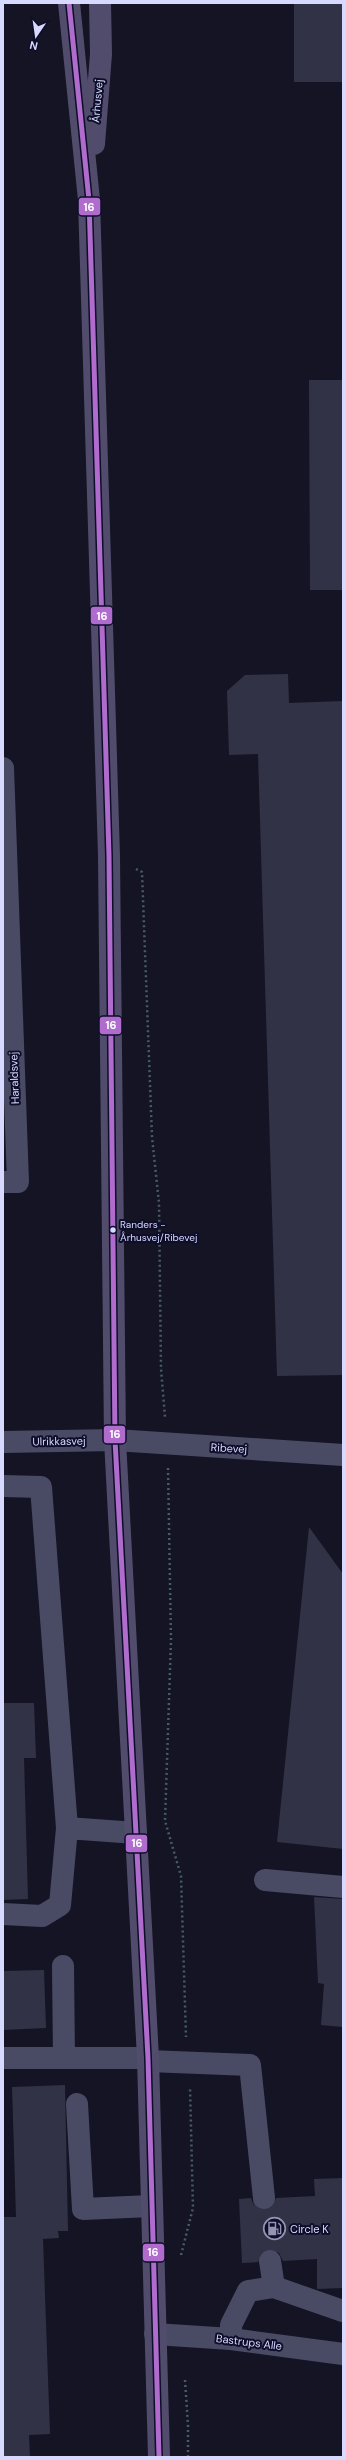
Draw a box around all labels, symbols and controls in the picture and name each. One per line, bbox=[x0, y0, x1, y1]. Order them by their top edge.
north arrow bbox=[16, 16, 56, 56]
text: N bbox=[28, 38, 39, 53]
street label: Århusvej bbox=[88, 79, 106, 123]
line badge: 16 bbox=[78, 197, 101, 216]
text: 16 bbox=[84, 200, 95, 214]
line badge: 16 bbox=[90, 606, 113, 625]
text: 16 bbox=[97, 609, 108, 623]
line badge: 16 bbox=[99, 1016, 122, 1035]
text: 16 bbox=[106, 1018, 117, 1032]
street label: Haraldsvej bbox=[6, 1051, 22, 1105]
place label: Randers - Århusvej/Ribevej bbox=[120, 1218, 197, 1244]
marker: Randers - Århusvej/Ribevej bbox=[108, 1225, 118, 1235]
line badge: 16 bbox=[103, 1425, 126, 1444]
text: 16 bbox=[110, 1427, 121, 1441]
street label: Ulrikkasvej bbox=[32, 1434, 86, 1448]
street label: Ribevej bbox=[210, 1440, 248, 1456]
line badge: 16 bbox=[125, 1834, 148, 1853]
text: 16 bbox=[132, 1836, 143, 1850]
fuel station icon: Circle K bbox=[261, 2216, 287, 2242]
place label: Circle K bbox=[290, 2222, 329, 2236]
line badge: 16 bbox=[142, 2243, 165, 2262]
text: 16 bbox=[148, 2245, 159, 2259]
street label: Bastrups Alle bbox=[215, 2331, 283, 2353]

